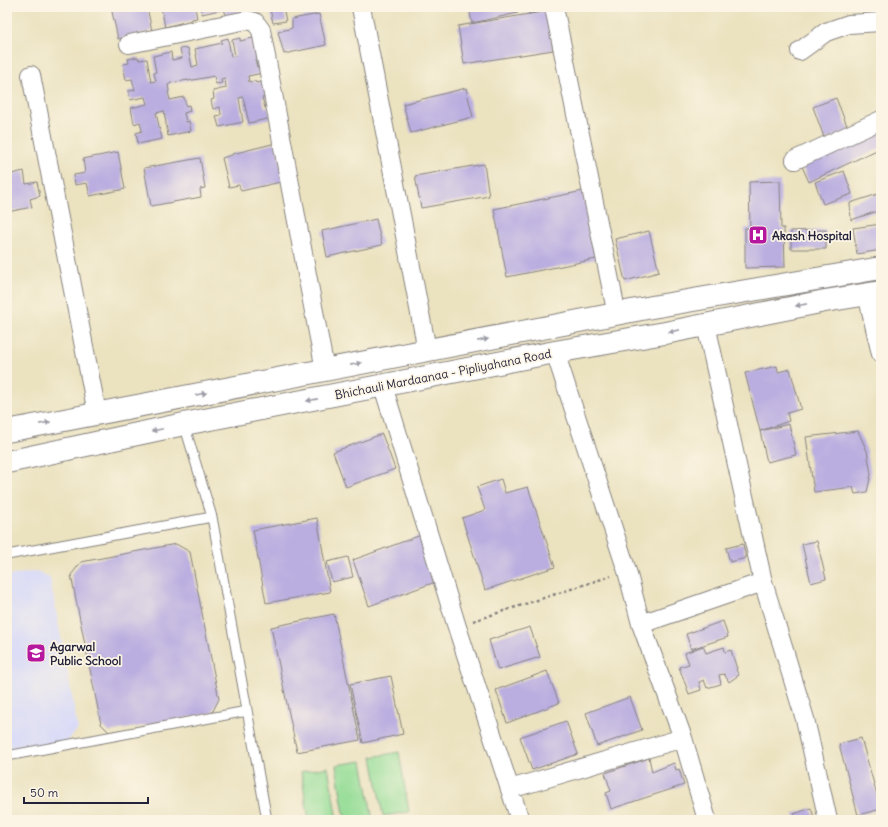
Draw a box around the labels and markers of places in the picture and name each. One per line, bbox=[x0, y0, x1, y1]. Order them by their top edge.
hospital icon: Akash Hospital bbox=[747, 224, 769, 246]
place label: Akash Hospital bbox=[772, 228, 852, 244]
place label: Agarwal Public School bbox=[50, 639, 121, 668]
school or university icon: Agarwal Public School bbox=[25, 642, 47, 664]

